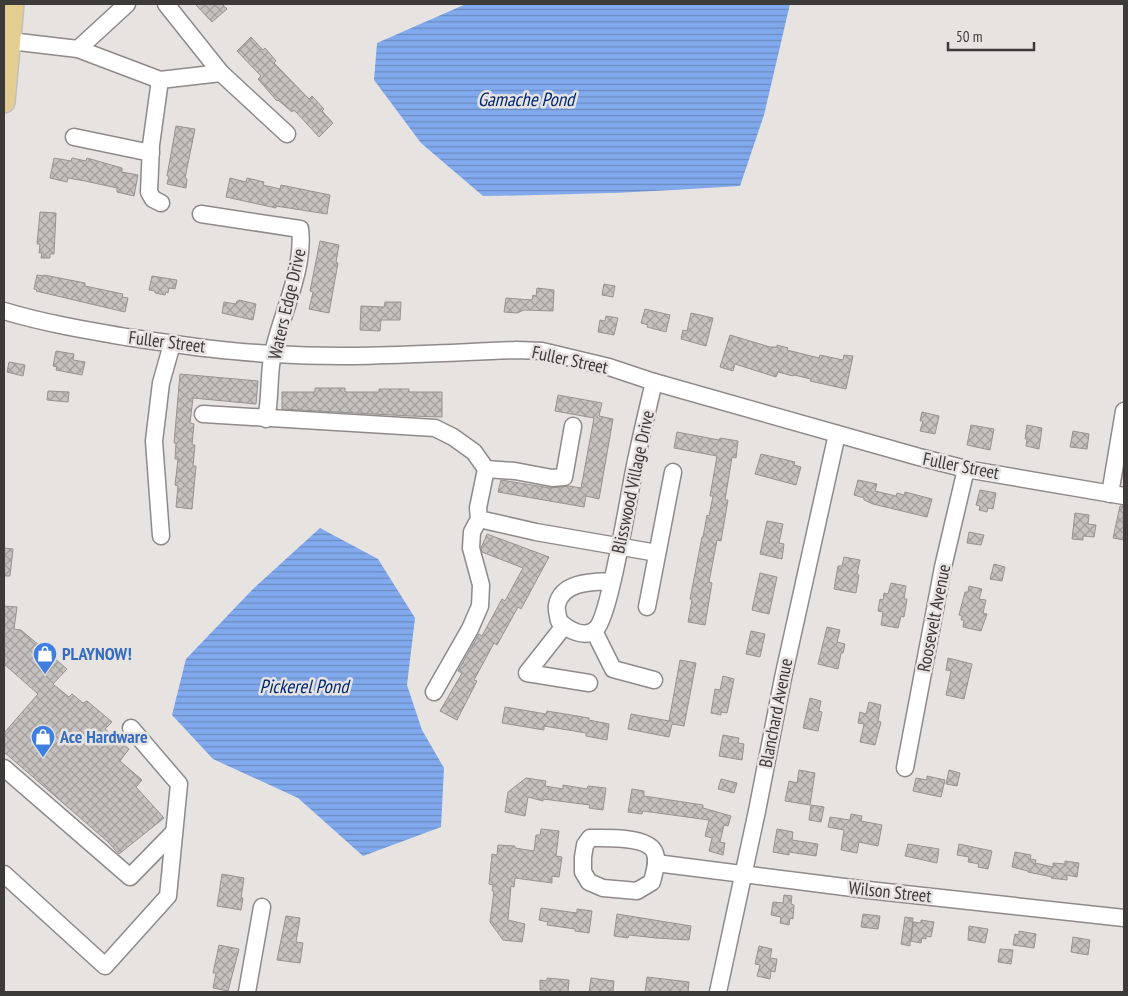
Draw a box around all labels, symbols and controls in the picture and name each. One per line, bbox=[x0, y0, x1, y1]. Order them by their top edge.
scale bar bbox=[948, 20, 1034, 52]
text: 50 m bbox=[956, 27, 982, 46]
water label: Gamache Pond bbox=[478, 87, 577, 111]
street label: Waters Edge Drive bbox=[263, 246, 310, 362]
street label: Fuller Street bbox=[127, 325, 207, 358]
street label: Fuller Street bbox=[530, 340, 610, 379]
street label: Blisswood Village Drive bbox=[606, 408, 659, 555]
street label: Fuller Street bbox=[921, 447, 1001, 484]
street label: Roosevelt Avenue bbox=[912, 562, 955, 674]
shop icon: PLAYNOW! bbox=[32, 641, 58, 675]
place label: PLAYNOW! bbox=[62, 642, 132, 665]
street label: Blanchard Avenue bbox=[754, 656, 797, 770]
water label: Pickerel Pond bbox=[260, 674, 351, 698]
shop icon: Ace Hardware bbox=[30, 724, 56, 758]
place label: Ace Hardware bbox=[59, 725, 148, 748]
street label: Wilson Street bbox=[848, 876, 933, 907]

